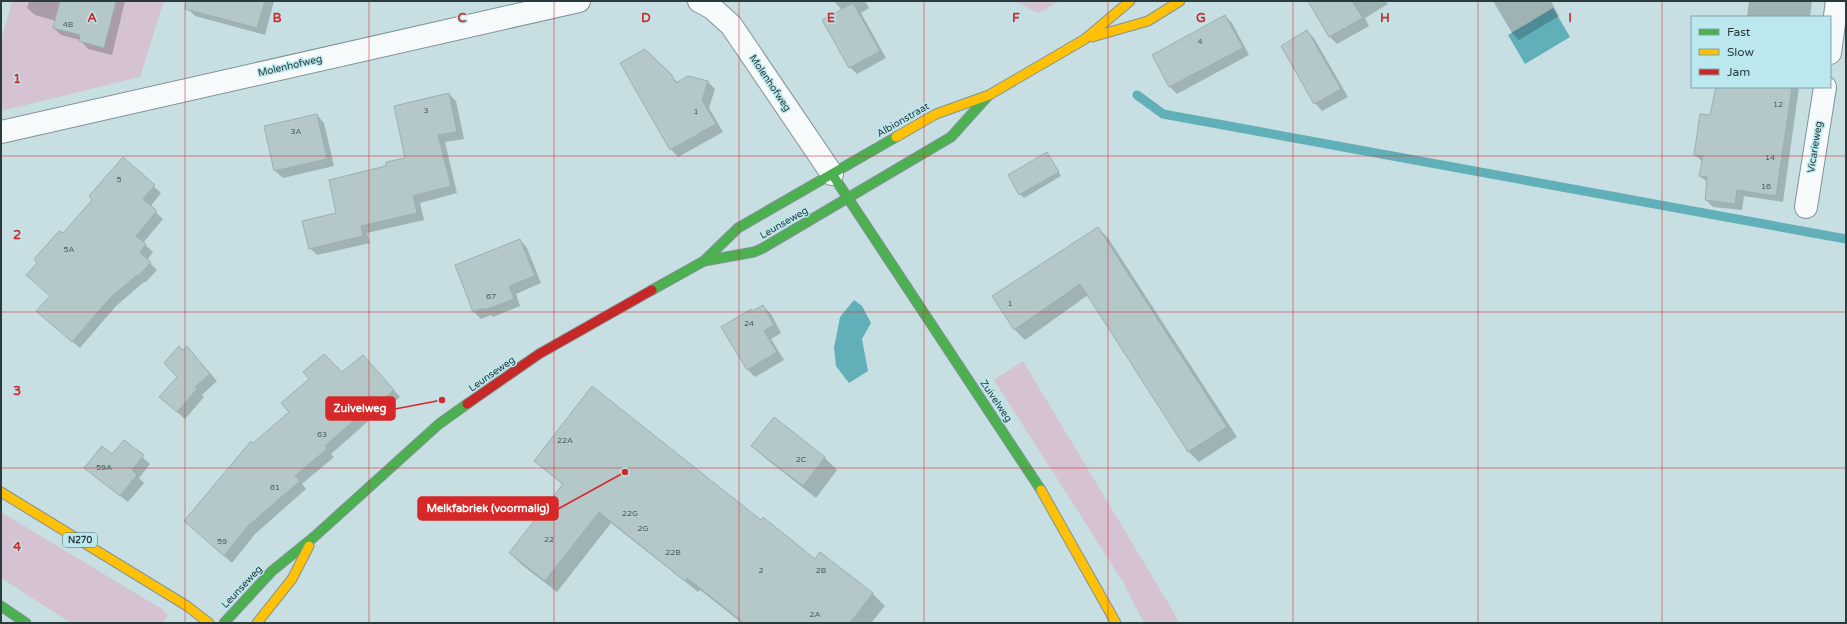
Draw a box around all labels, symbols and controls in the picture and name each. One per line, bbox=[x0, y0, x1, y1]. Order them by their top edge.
text: A bbox=[87, 10, 97, 26]
text: B bbox=[272, 10, 282, 26]
text: C bbox=[457, 10, 467, 26]
text: D bbox=[641, 10, 651, 26]
text: E bbox=[827, 10, 835, 26]
text: F bbox=[1012, 10, 1020, 26]
text: G bbox=[1196, 10, 1206, 26]
text: H bbox=[1380, 10, 1390, 26]
text: I bbox=[1568, 10, 1572, 26]
legend bbox=[1691, 16, 1831, 88]
house number: 4B bbox=[63, 20, 74, 29]
text: Fast bbox=[1727, 25, 1751, 39]
house number: 4 bbox=[1197, 37, 1203, 46]
text: Slow bbox=[1727, 45, 1754, 59]
street label: Molenhofweg bbox=[747, 52, 793, 114]
street label: Molenhofweg bbox=[257, 53, 323, 79]
text: Jam bbox=[1727, 65, 1750, 79]
text: 1 bbox=[13, 71, 21, 87]
street label: Albionstraat bbox=[875, 100, 931, 140]
house number: 12 bbox=[1773, 100, 1783, 109]
house number: 3 bbox=[423, 106, 429, 115]
house number: 1 bbox=[693, 107, 699, 116]
street label: Vicarieweg bbox=[1805, 120, 1825, 174]
house number: 3A bbox=[291, 127, 302, 136]
house number: 14 bbox=[1765, 153, 1775, 162]
house number: 5 bbox=[116, 175, 122, 184]
house number: 16 bbox=[1761, 182, 1771, 191]
street label: Leunseweg bbox=[758, 204, 810, 242]
text: 2 bbox=[13, 227, 21, 243]
house number: 5A bbox=[64, 245, 75, 254]
house number: 67 bbox=[486, 292, 496, 301]
house number: 1 bbox=[1007, 299, 1013, 308]
house number: 24 bbox=[744, 319, 754, 328]
street label: Leunseweg bbox=[467, 354, 517, 394]
street label: Zuivelweg bbox=[978, 378, 1014, 424]
text: 3 bbox=[13, 383, 21, 399]
callout: Zuivelweg bbox=[326, 397, 395, 420]
text: Zuivelweg bbox=[334, 402, 387, 416]
house number: 63 bbox=[317, 430, 327, 439]
house number: 22A bbox=[557, 436, 573, 445]
house number: 2C bbox=[796, 455, 807, 464]
house number: 59A bbox=[96, 463, 112, 472]
house number: 61 bbox=[270, 483, 280, 492]
callout: Melkfabriek (voormalig) bbox=[418, 497, 558, 520]
text: Melkfabriek (voormalig) bbox=[426, 502, 550, 516]
house number: 22G bbox=[622, 509, 638, 518]
house number: 2G bbox=[637, 524, 649, 533]
road number: N270 bbox=[63, 533, 97, 547]
house number: 22 bbox=[544, 535, 554, 544]
house number: 59 bbox=[217, 537, 227, 546]
text: 4 bbox=[13, 539, 22, 555]
house number: 22B bbox=[665, 548, 681, 557]
street label: Leunseweg bbox=[219, 563, 265, 611]
house number: 2 bbox=[758, 566, 764, 575]
house number: 2B bbox=[816, 566, 827, 575]
house number: 2A bbox=[810, 610, 821, 619]

